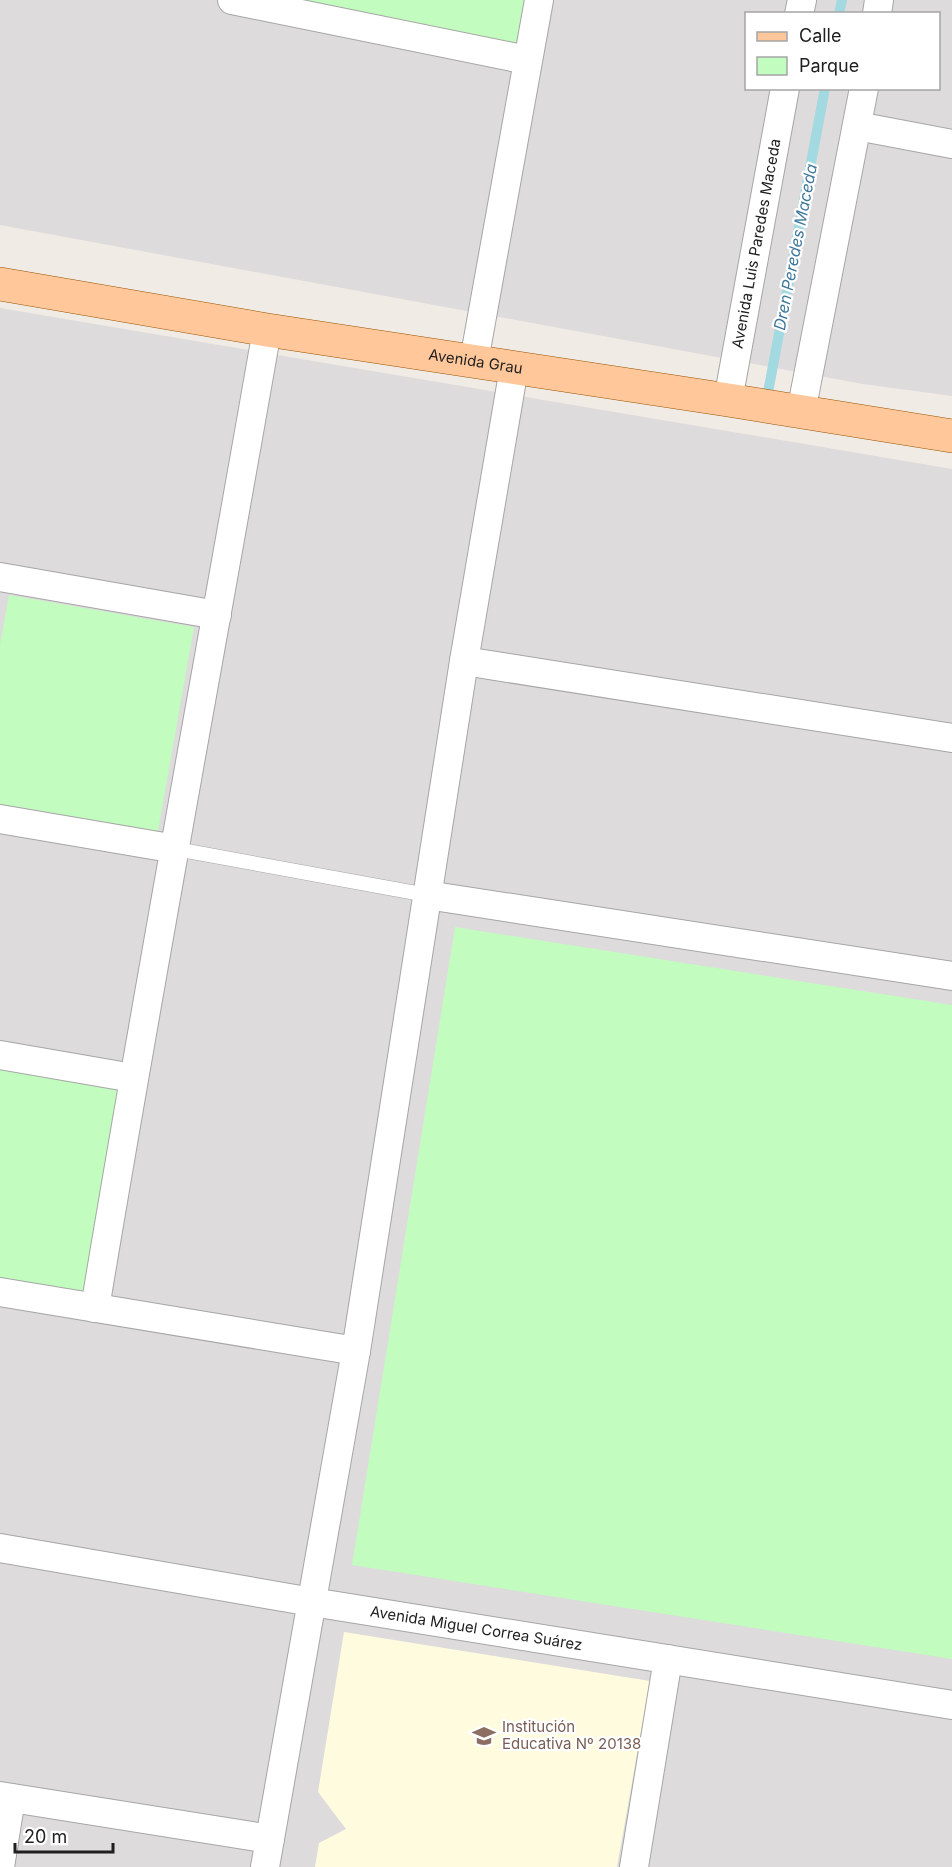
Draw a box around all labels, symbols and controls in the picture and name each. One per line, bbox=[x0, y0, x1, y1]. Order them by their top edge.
legend bbox=[745, 12, 940, 90]
text: Calle bbox=[799, 25, 841, 46]
text: Parque bbox=[799, 55, 859, 76]
street label: Avenida Luis Paredes Maceda bbox=[728, 137, 785, 350]
water label: Dren Peredes Maceda bbox=[769, 162, 821, 332]
street label: Avenida Grau bbox=[427, 345, 524, 378]
street label: Avenida Miguel Correa Suárez bbox=[369, 1602, 584, 1654]
place label: Institución Educativa Nº 20138 bbox=[502, 1717, 641, 1753]
school or university icon: Institución Educativa Nº 20138 bbox=[471, 1723, 497, 1749]
scale bar bbox=[15, 1816, 112, 1854]
text: 20 m bbox=[24, 1826, 67, 1847]

